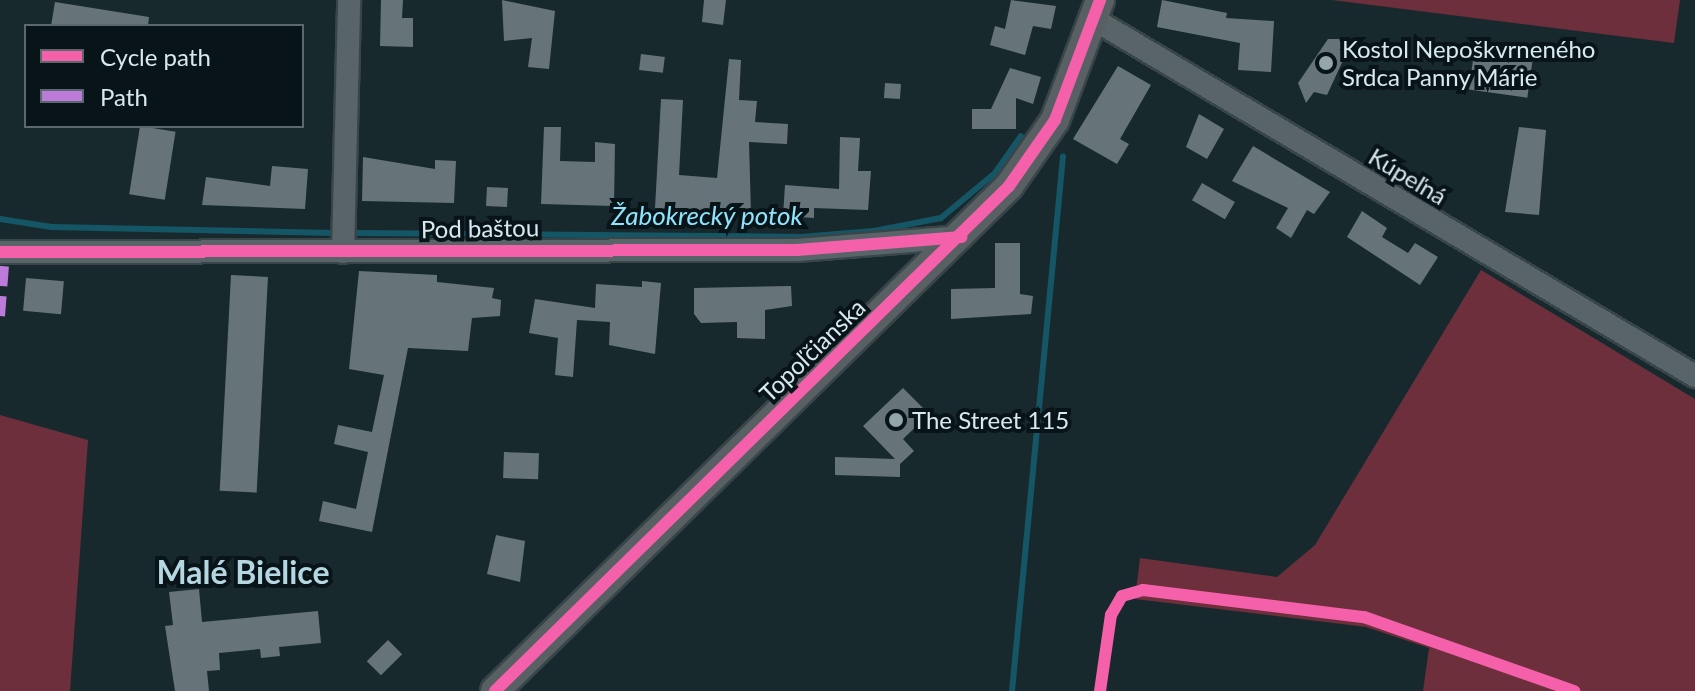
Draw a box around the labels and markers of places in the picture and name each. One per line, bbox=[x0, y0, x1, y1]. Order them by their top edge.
place label: Kostol Nepoškvrneného Srdca Panny Márie bbox=[1342, 35, 1595, 91]
marker: Kostol Nepoškvrneného Srdca Panny Márie bbox=[1317, 54, 1335, 72]
place label: The Street 115 bbox=[912, 406, 1069, 434]
marker: The Street 115 bbox=[887, 411, 905, 429]

